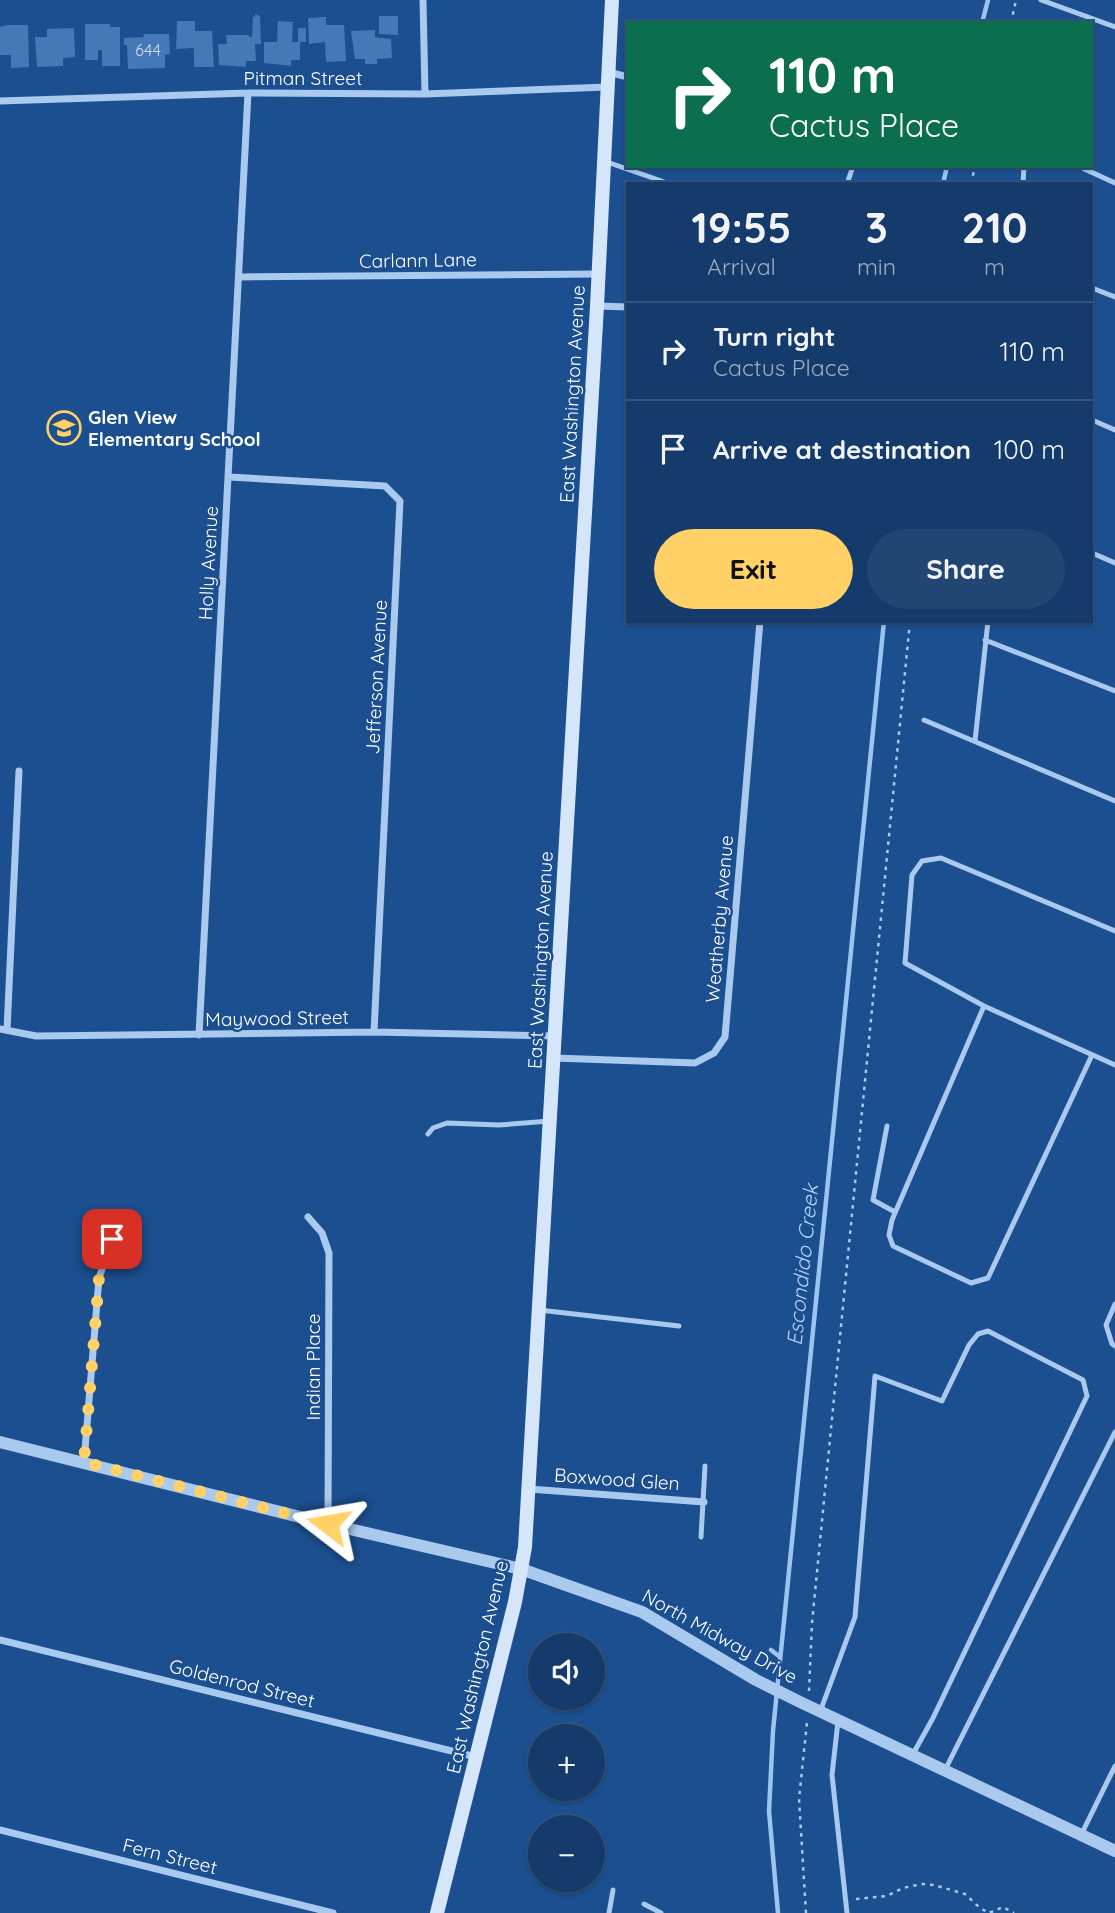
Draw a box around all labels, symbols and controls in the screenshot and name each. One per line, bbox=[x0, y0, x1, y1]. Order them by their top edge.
house number: 644 bbox=[135, 40, 161, 60]
text: 110 m bbox=[769, 44, 896, 105]
icon: right bbox=[654, 49, 745, 140]
street label: Pitman Street bbox=[244, 66, 362, 90]
text: Cactus Place bbox=[769, 105, 959, 145]
text: 19:55 bbox=[691, 201, 791, 254]
text: 3 bbox=[865, 201, 888, 254]
text: 210 bbox=[962, 201, 1028, 254]
street label: Carlann Lane bbox=[359, 247, 477, 273]
text: Arrival bbox=[707, 252, 776, 281]
text: min bbox=[857, 252, 896, 281]
text: m bbox=[984, 252, 1005, 281]
street label: East Washington Avenue bbox=[554, 284, 590, 504]
text: Turn right bbox=[713, 320, 835, 353]
icon: right bbox=[654, 332, 692, 370]
text: 110 m bbox=[999, 335, 1065, 368]
text: Cactus Place bbox=[713, 353, 850, 382]
place label: Glen View Elementary School bbox=[88, 405, 261, 451]
school or university icon: Glen View Elementary School bbox=[45, 409, 83, 447]
icon: arrive bbox=[654, 430, 692, 468]
text: Arrive at destination bbox=[713, 433, 971, 466]
text: 100 m bbox=[994, 433, 1065, 466]
street label: Holly Avenue bbox=[193, 505, 223, 621]
button: Exit bbox=[654, 529, 853, 609]
button: Share bbox=[867, 529, 1065, 609]
street label: Jefferson Avenue bbox=[360, 599, 392, 755]
street label: Weatherby Avenue bbox=[700, 834, 738, 1004]
street label: East Washington Avenue bbox=[522, 850, 558, 1070]
street label: Maywood Street bbox=[205, 1005, 349, 1031]
water label: Escondido Creek bbox=[781, 1181, 824, 1347]
pin bbox=[82, 1209, 142, 1269]
icon: arrive bbox=[93, 1220, 131, 1258]
street label: Indian Place bbox=[301, 1314, 325, 1420]
street label: Boxwood Glen bbox=[553, 1463, 681, 1495]
position arrow bbox=[291, 1487, 365, 1561]
street label: East Washington Avenue bbox=[441, 1558, 513, 1776]
street label: North Midway Drive bbox=[638, 1583, 802, 1689]
map controls bbox=[528, 1633, 605, 1892]
button: sound bbox=[528, 1633, 605, 1710]
street label: Goldenrod Street bbox=[167, 1653, 317, 1713]
button: + bbox=[528, 1724, 605, 1801]
button: − bbox=[528, 1815, 605, 1892]
street label: Fern Street bbox=[120, 1833, 220, 1879]

